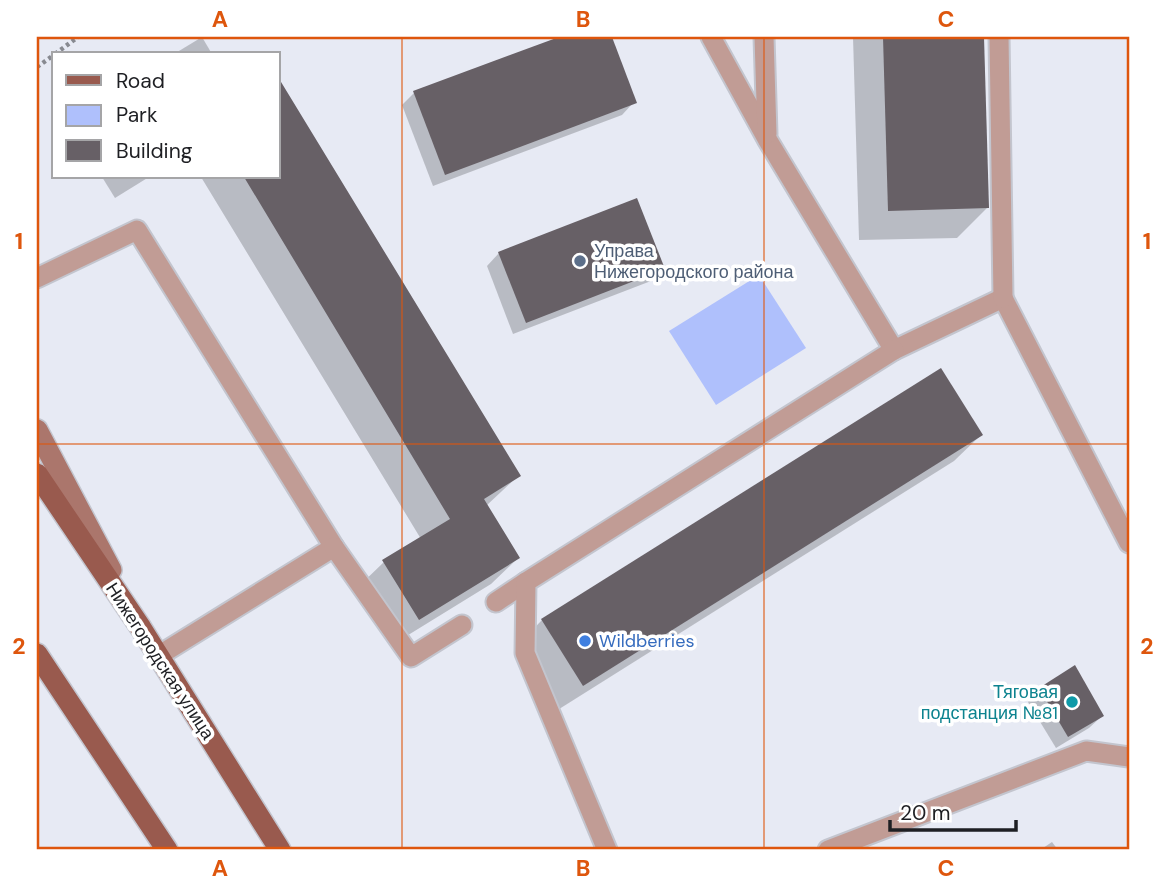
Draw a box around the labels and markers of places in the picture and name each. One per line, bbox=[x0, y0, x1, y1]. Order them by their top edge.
place label: Управа Нижегородского района bbox=[594, 239, 794, 284]
marker: Управа Нижегородского района bbox=[572, 253, 588, 269]
place label: Wildberries bbox=[599, 629, 694, 653]
marker: Wildberries bbox=[577, 633, 593, 649]
place label: Тяговая подстанция №81 bbox=[921, 680, 1058, 725]
marker: Тяговая подстанция №81 bbox=[1064, 694, 1080, 710]

